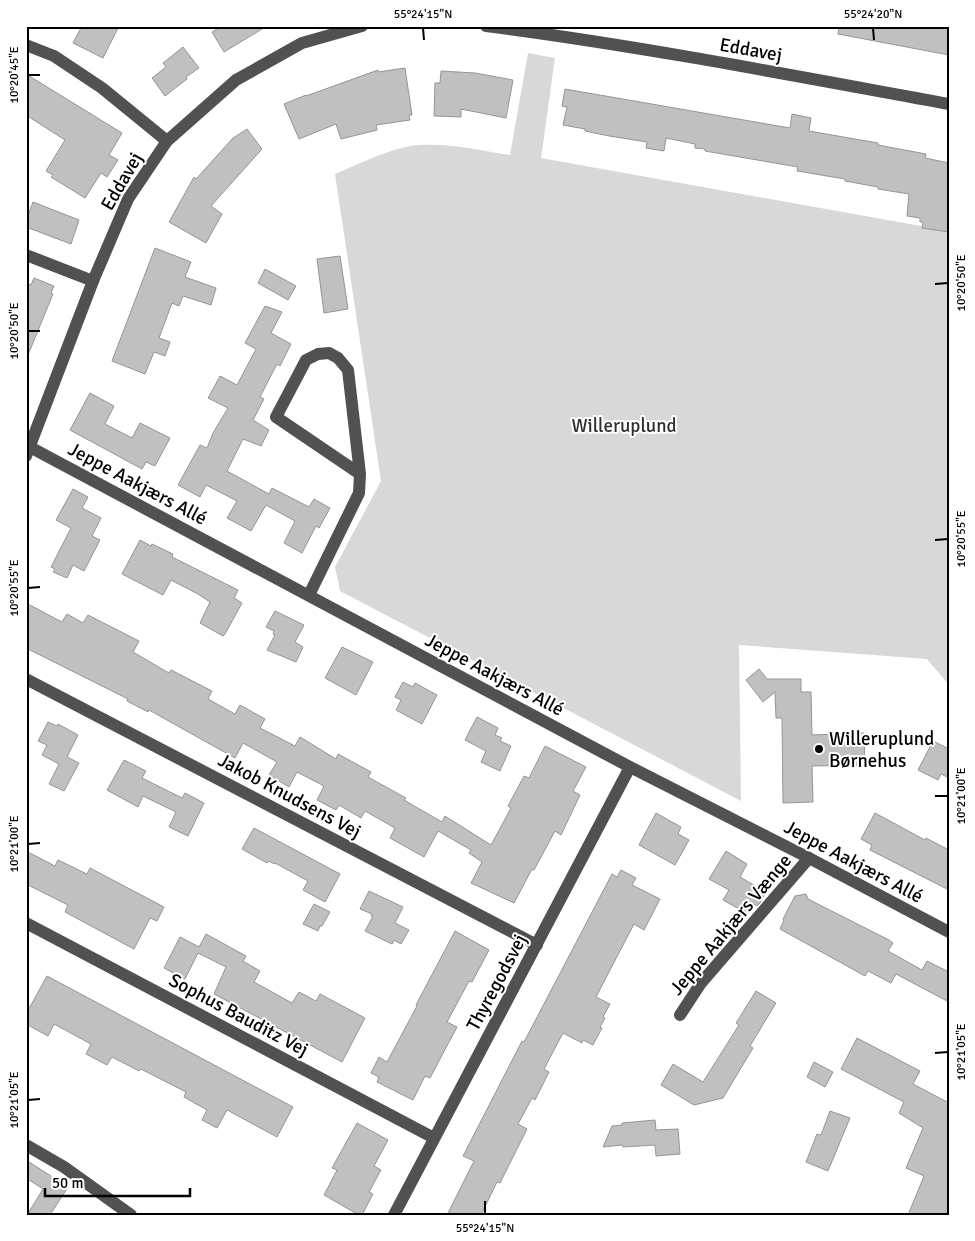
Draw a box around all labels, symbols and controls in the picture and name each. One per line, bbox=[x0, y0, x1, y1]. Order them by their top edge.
text: 55°24'15"N bbox=[394, 7, 452, 22]
text: 55°24'20"N bbox=[844, 7, 902, 22]
street label: Eddavej bbox=[718, 33, 784, 67]
text: 10°20'45"E bbox=[7, 46, 22, 104]
street label: Eddavej bbox=[96, 148, 148, 215]
text: 10°20'50"E bbox=[954, 254, 969, 312]
text: 10°20'50"E bbox=[7, 302, 22, 360]
park label: Willeruplund bbox=[571, 414, 677, 438]
street label: Jeppe Aakjærs Allé bbox=[64, 437, 211, 531]
text: 10°20'55"E bbox=[954, 510, 969, 568]
text: 10°20'55"E bbox=[7, 559, 22, 617]
street label: Jeppe Aakjærs Allé bbox=[421, 628, 568, 722]
place label: Willeruplund Børnehus bbox=[829, 727, 934, 773]
marker: Willeruplund Børnehus bbox=[813, 743, 825, 755]
street label: Jakob Knudsens Vej bbox=[214, 748, 365, 844]
text: 10°21'00"E bbox=[954, 767, 969, 825]
text: 10°21'00"E bbox=[7, 815, 22, 873]
street label: Jeppe Aakjærs Allé bbox=[780, 815, 927, 909]
street label: Jeppe Aakjærs Vænge bbox=[665, 849, 797, 1000]
street label: Thyregodsvej bbox=[461, 930, 532, 1035]
street label: Sophus Bauditz Vej bbox=[165, 968, 312, 1062]
text: 10°21'05"E bbox=[954, 1023, 969, 1081]
text: 10°21'05"E bbox=[7, 1071, 22, 1129]
scale bar bbox=[45, 1166, 190, 1198]
text: 50 m bbox=[52, 1174, 83, 1192]
text: 55°24'15"N bbox=[456, 1221, 514, 1236]

